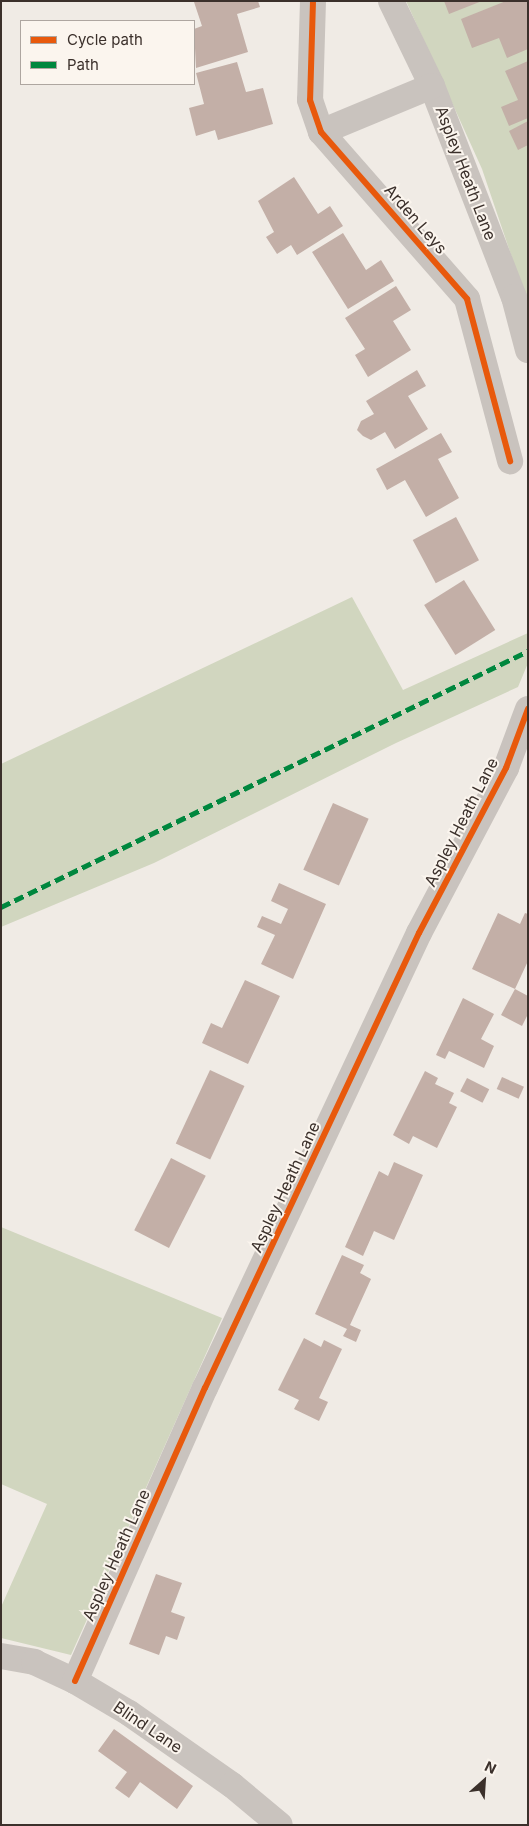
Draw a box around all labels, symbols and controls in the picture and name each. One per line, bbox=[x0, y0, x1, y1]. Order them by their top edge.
legend bbox=[20, 20, 195, 85]
text: Cycle path bbox=[67, 30, 143, 49]
text: Path bbox=[67, 55, 99, 74]
street label: Aspley Heath Lane bbox=[432, 103, 500, 243]
street label: Arden Leys bbox=[381, 180, 451, 258]
street label: Aspley Heath Lane bbox=[420, 754, 502, 890]
street label: Aspley Heath Lane bbox=[246, 1119, 324, 1255]
street label: Aspley Heath Lane bbox=[78, 1486, 154, 1624]
street label: Blind Lane bbox=[110, 1697, 186, 1757]
north arrow bbox=[459, 1756, 509, 1806]
text: N bbox=[482, 1757, 499, 1777]

